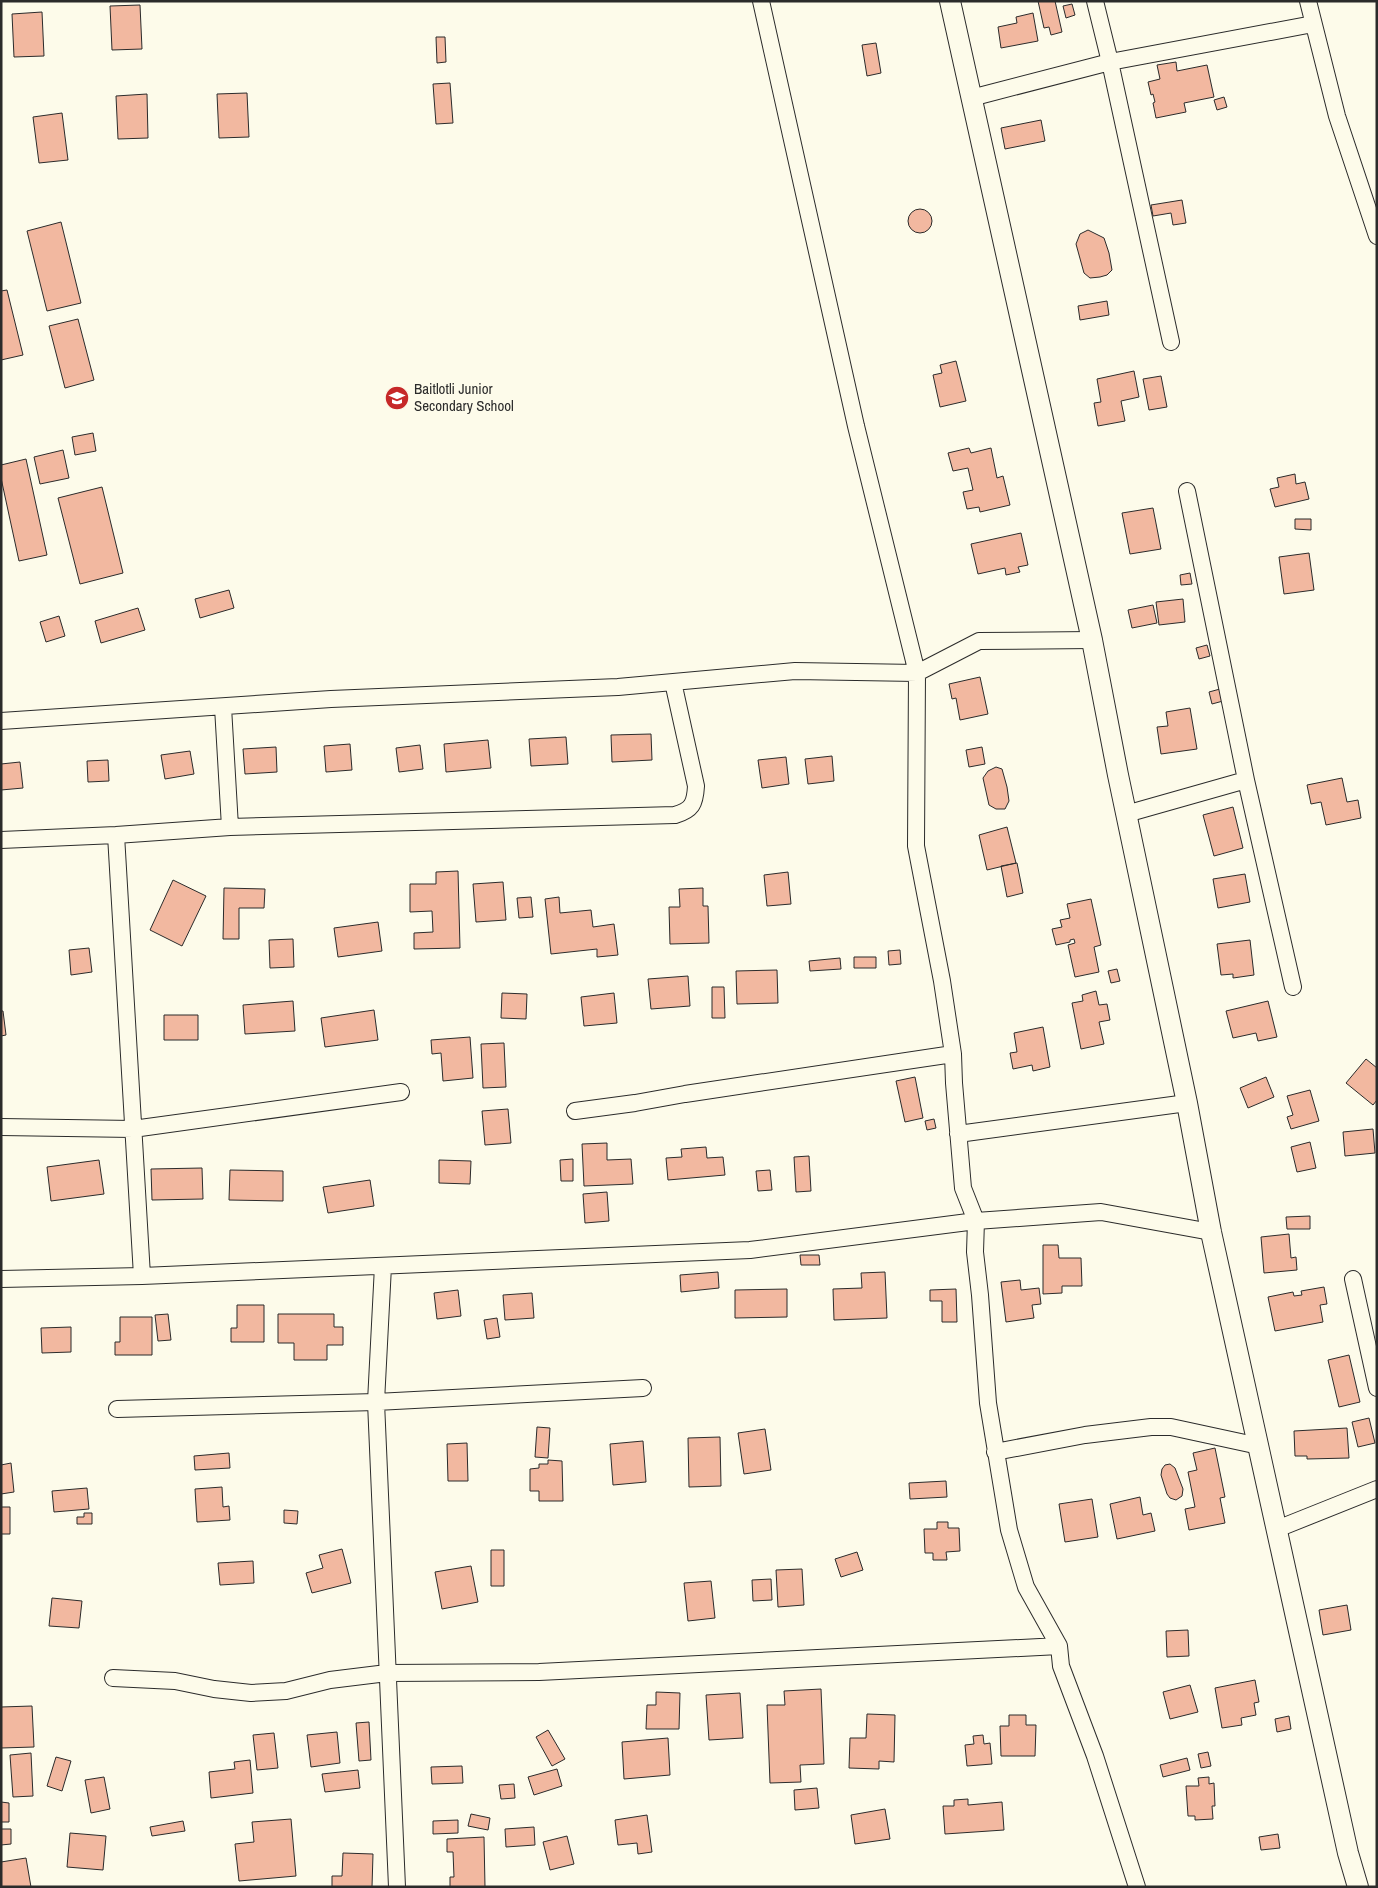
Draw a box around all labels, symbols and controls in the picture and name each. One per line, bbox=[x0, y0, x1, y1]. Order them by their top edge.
place label: Baitlotli Junior Secondary School bbox=[414, 378, 514, 416]
school or university icon: Baitlotli Junior Secondary School bbox=[384, 385, 410, 411]

